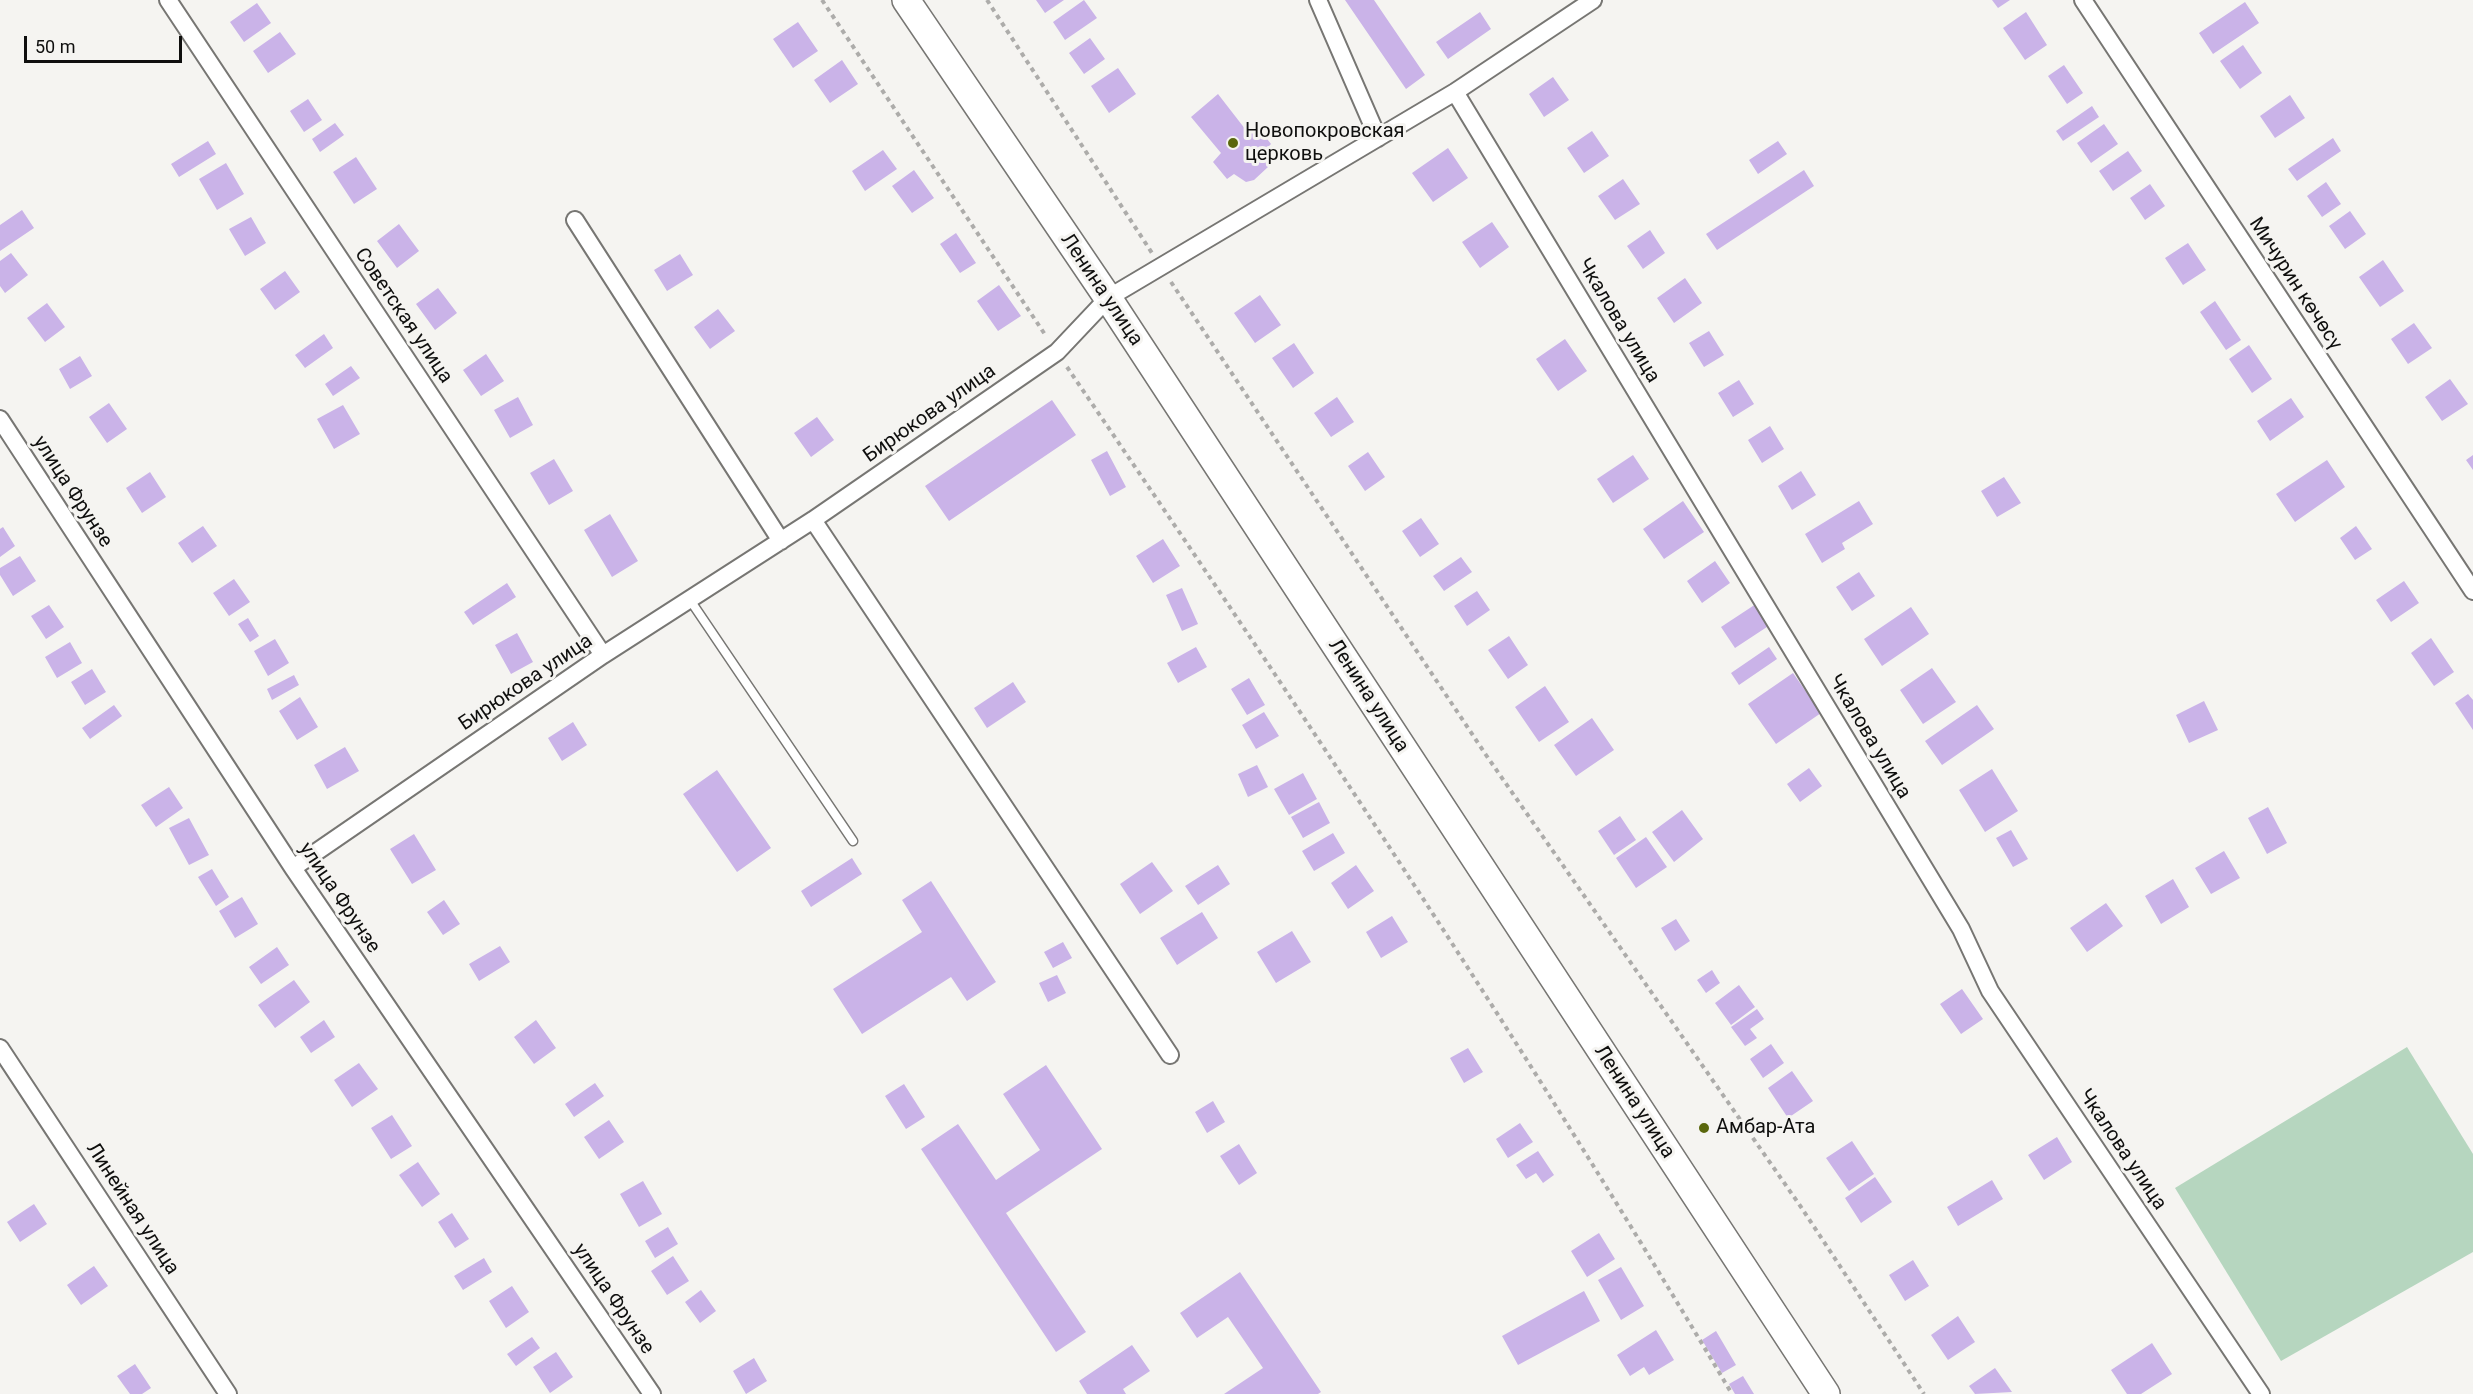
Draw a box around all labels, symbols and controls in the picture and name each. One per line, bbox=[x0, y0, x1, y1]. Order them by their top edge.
scale bar bbox=[27, 24, 184, 62]
text: 50 m bbox=[35, 36, 75, 57]
place label: Новопокровская церковь bbox=[1245, 120, 1404, 167]
marker: Новопокровская церковь bbox=[1226, 136, 1240, 150]
street label: Мичурин көчөсү bbox=[2243, 213, 2347, 355]
street label: Ленина улица bbox=[1055, 229, 1147, 351]
street label: Советская улица bbox=[349, 244, 457, 388]
street label: Чкалова улица bbox=[1572, 255, 1664, 387]
street label: Бирюкова улица bbox=[859, 359, 1001, 469]
street label: улица Фрунзе bbox=[27, 432, 117, 552]
street label: Бирюкова улица bbox=[455, 629, 597, 737]
street label: Ленина улица bbox=[1323, 635, 1413, 757]
street label: Чкалова улица bbox=[1823, 671, 1915, 803]
street label: улица Фрунзе bbox=[293, 838, 385, 958]
street label: Ленина улица bbox=[1589, 1041, 1679, 1163]
street label: Чкалова улица bbox=[2073, 1085, 2171, 1215]
place label: Амбар-Ата bbox=[1716, 1116, 1815, 1140]
marker: Амбар-Ата bbox=[1697, 1121, 1711, 1135]
street label: Линейная улица bbox=[80, 1138, 184, 1280]
street label: улица Фрунзе bbox=[567, 1239, 659, 1359]

